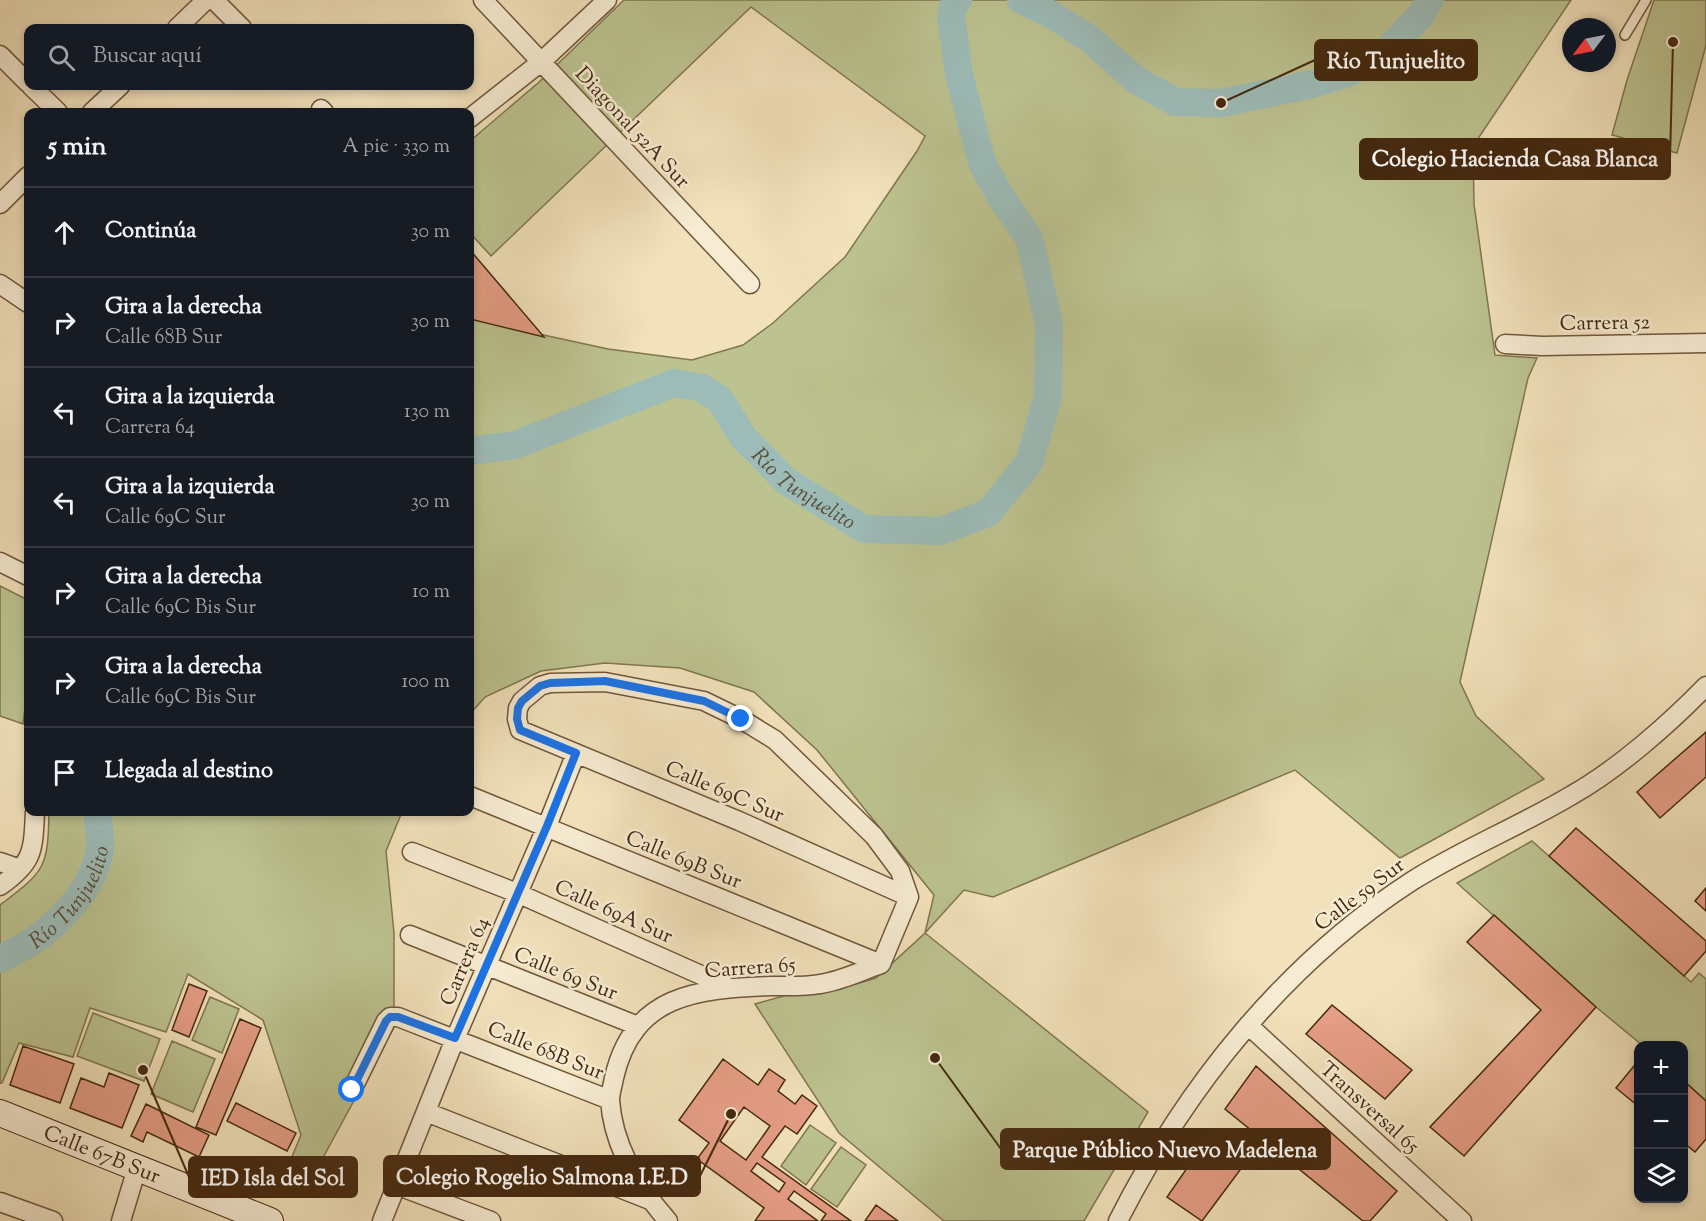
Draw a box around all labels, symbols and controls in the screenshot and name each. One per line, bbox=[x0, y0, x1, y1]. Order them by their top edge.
north arrow bbox=[1562, 18, 1616, 72]
search box bbox=[24, 24, 474, 90]
callout: Río Tunjuelito bbox=[1315, 40, 1477, 80]
icon: search bbox=[45, 41, 78, 74]
text: Buscar aquí bbox=[93, 41, 202, 73]
text: Río Tunjuelito bbox=[1327, 47, 1465, 79]
street label: Diagonal 52A Sur bbox=[567, 61, 696, 196]
text: 5 min bbox=[48, 129, 107, 166]
text: A pie · 330 m bbox=[343, 133, 450, 162]
callout: Colegio Hacienda Casa Blanca bbox=[1360, 139, 1670, 179]
text: Colegio Hacienda Casa Blanca bbox=[1372, 145, 1659, 177]
icon: ahead bbox=[48, 216, 81, 249]
text: Continúa bbox=[105, 216, 196, 248]
text: 30 m bbox=[411, 218, 450, 247]
text: Gira a la derecha bbox=[105, 292, 262, 324]
icon: right bbox=[48, 306, 81, 339]
text: 30 m bbox=[411, 308, 450, 337]
street label: Carrera 52 bbox=[1559, 308, 1651, 340]
text: Calle 68B Sur bbox=[105, 324, 222, 353]
text: Gira a la izquierda bbox=[105, 382, 275, 414]
icon: left bbox=[48, 396, 81, 429]
text: 130 m bbox=[404, 398, 450, 427]
text: Carrera 64 bbox=[105, 414, 195, 443]
water label: Río Tunjuelito bbox=[743, 441, 861, 539]
text: Gira a la izquierda bbox=[105, 472, 275, 504]
icon: left bbox=[48, 486, 81, 519]
text: 30 m bbox=[411, 488, 450, 517]
text: Calle 69C Sur bbox=[105, 504, 226, 533]
text: Gira a la derecha bbox=[105, 562, 262, 594]
icon: right bbox=[48, 576, 81, 609]
text: 10 m bbox=[412, 578, 450, 607]
text: Calle 69C Bis Sur bbox=[105, 594, 256, 623]
text: Gira a la derecha bbox=[105, 652, 262, 684]
icon: right bbox=[48, 666, 81, 699]
text: 100 m bbox=[401, 668, 450, 697]
text: Calle 69C Bis Sur bbox=[105, 684, 256, 713]
route end bbox=[727, 705, 753, 731]
street label: Calle 69C Sur bbox=[660, 754, 788, 831]
icon: arrive bbox=[48, 756, 81, 789]
text: Llegada al destino bbox=[105, 756, 273, 788]
street label: Calle 69B Sur bbox=[621, 824, 746, 898]
water label: Río Tunjuelito bbox=[23, 844, 119, 958]
street label: Calle 59 Sur bbox=[1309, 852, 1412, 940]
street label: Calle 69A Sur bbox=[549, 873, 677, 952]
street label: Carrera 64 bbox=[434, 913, 498, 1011]
street label: Calle 69 Sur bbox=[509, 940, 622, 1009]
street label: Carrera 65 bbox=[704, 951, 797, 987]
street label: Calle 68B Sur bbox=[483, 1015, 608, 1089]
map controls bbox=[1634, 1041, 1688, 1203]
button: + bbox=[1634, 1041, 1688, 1095]
street label: Transversal 65 bbox=[1312, 1055, 1425, 1161]
route start bbox=[338, 1076, 364, 1102]
button: − bbox=[1634, 1095, 1688, 1149]
street label: Calle 67B Sur bbox=[39, 1119, 164, 1193]
callout: Parque Público Nuevo Madelena bbox=[1001, 1129, 1330, 1169]
text: Parque Público Nuevo Madelena bbox=[1013, 1136, 1318, 1168]
button: layers bbox=[1634, 1149, 1688, 1203]
callout: Colegio Rogelio Salmona I.E.D bbox=[384, 1156, 700, 1196]
callout: IED Isla del Sol bbox=[189, 1157, 357, 1197]
text: Colegio Rogelio Salmona I.E.D bbox=[396, 1163, 688, 1195]
text: IED Isla del Sol bbox=[201, 1164, 346, 1196]

